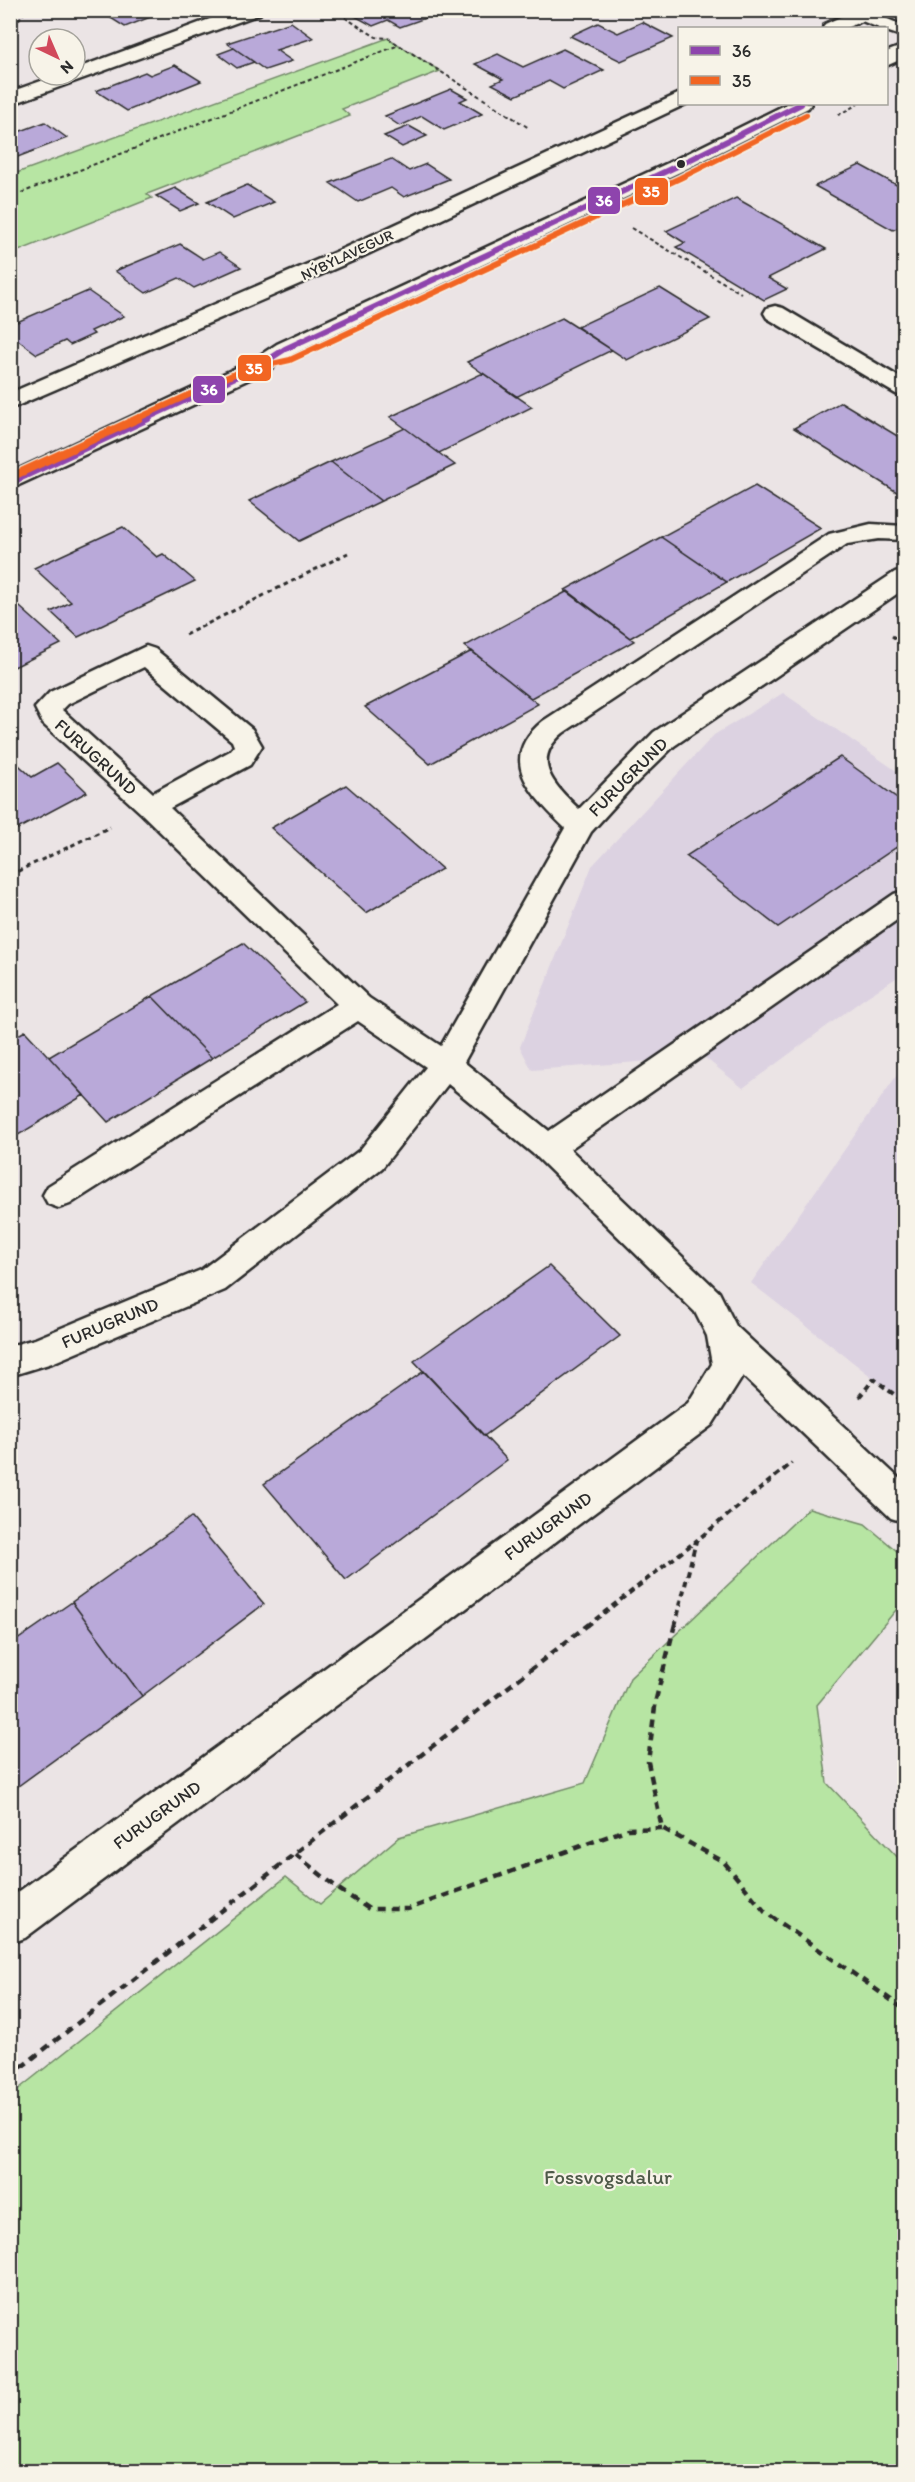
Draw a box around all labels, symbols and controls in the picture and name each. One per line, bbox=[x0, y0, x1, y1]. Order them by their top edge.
north arrow bbox=[27, 27, 87, 87]
legend bbox=[678, 27, 888, 105]
text: 36 bbox=[732, 40, 751, 62]
text: N bbox=[57, 57, 78, 78]
text: 35 bbox=[732, 70, 751, 92]
unlabelled marker bbox=[675, 158, 687, 170]
line badge: 35 bbox=[634, 177, 669, 206]
text: 35 bbox=[642, 182, 660, 201]
line badge: 36 bbox=[587, 186, 621, 215]
text: 36 bbox=[595, 191, 613, 210]
street label: NÝBÝLAVEGUR bbox=[298, 226, 396, 284]
line badge: 35 bbox=[237, 354, 272, 382]
text: 35 bbox=[245, 359, 263, 378]
line badge: 36 bbox=[192, 375, 226, 404]
text: 36 bbox=[200, 380, 218, 399]
street label: FURUGRUND bbox=[50, 714, 142, 800]
street label: FURUGRUND bbox=[584, 733, 672, 821]
street label: FURUGRUND bbox=[58, 1293, 162, 1353]
street label: FURUGRUND bbox=[500, 1487, 596, 1565]
street label: FURUGRUND bbox=[109, 1776, 205, 1854]
park label: Fossvogsdalur bbox=[544, 2164, 672, 2189]

